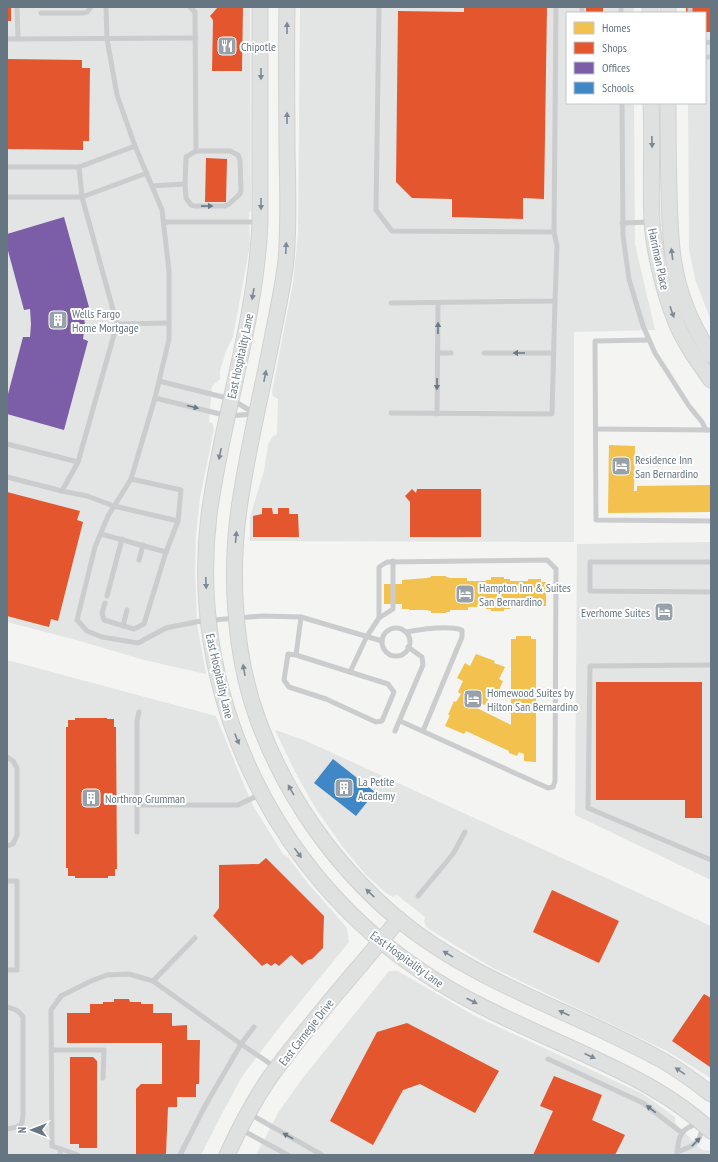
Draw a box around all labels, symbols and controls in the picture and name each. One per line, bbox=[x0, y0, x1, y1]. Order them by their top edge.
legend bbox=[566, 12, 706, 104]
text: Homes bbox=[602, 20, 630, 35]
one-way arrow bbox=[283, 22, 290, 34]
restaurant icon: Chipotle bbox=[216, 35, 238, 57]
place label: Chipotle bbox=[241, 39, 276, 54]
text: Shops bbox=[602, 40, 627, 55]
text: Offices bbox=[602, 60, 630, 75]
one-way arrow bbox=[258, 68, 264, 81]
text: Schools bbox=[602, 80, 634, 95]
one-way arrow bbox=[284, 111, 290, 124]
one-way arrow bbox=[649, 136, 655, 149]
one-way arrow bbox=[257, 198, 264, 210]
one-way arrow bbox=[201, 203, 214, 209]
street label: Harriman Place bbox=[645, 227, 673, 291]
one-way arrow bbox=[283, 242, 290, 254]
one-way arrow bbox=[669, 248, 675, 260]
one-way arrow bbox=[250, 288, 256, 300]
place label: Wells Fargo Home Mortgage bbox=[72, 306, 139, 335]
one-way arrow bbox=[669, 306, 675, 318]
building icon: Wells Fargo Home Mortgage bbox=[47, 309, 69, 331]
street label: East Hospitality Lane bbox=[224, 312, 256, 400]
one-way arrow bbox=[435, 321, 441, 334]
one-way arrow bbox=[512, 350, 525, 356]
one-way arrow bbox=[262, 370, 268, 382]
one-way arrow bbox=[434, 378, 441, 390]
one-way arrow bbox=[187, 405, 199, 411]
one-way arrow bbox=[217, 448, 223, 460]
place label: Residence Inn San Bernardino bbox=[635, 452, 698, 481]
hotel icon: Residence Inn San Bernardino bbox=[610, 455, 632, 477]
one-way arrow bbox=[233, 531, 239, 543]
one-way arrow bbox=[203, 577, 210, 589]
place label: Hampton Inn & Suites San Bernardino bbox=[479, 580, 571, 609]
hotel icon: Hampton Inn & Suites San Bernardino bbox=[454, 583, 476, 605]
hotel icon: Everhome Suites bbox=[653, 601, 675, 623]
place label: Everhome Suites bbox=[581, 605, 650, 620]
street label: East Hospitality Lane bbox=[203, 632, 237, 720]
one-way arrow bbox=[241, 664, 247, 676]
place label: Homewood Suites by Hilton San Bernardino bbox=[487, 685, 578, 714]
hotel icon: Homewood Suites by Hilton San Bernardino bbox=[462, 688, 484, 710]
one-way arrow bbox=[233, 733, 240, 745]
place label: La Petite Academy bbox=[358, 774, 396, 803]
building icon: La Petite Academy bbox=[333, 777, 355, 799]
one-way arrow bbox=[287, 784, 294, 796]
building icon: Northrop Grumman bbox=[80, 787, 102, 809]
place label: Northrop Grumman bbox=[105, 791, 185, 806]
one-way arrow bbox=[294, 848, 302, 858]
one-way arrow bbox=[365, 888, 375, 898]
street label: East Hospitality Lane bbox=[368, 927, 446, 991]
one-way arrow bbox=[442, 951, 454, 958]
street label: East Carnegie Drive bbox=[275, 996, 337, 1068]
one-way arrow bbox=[466, 998, 477, 1004]
one-way arrow bbox=[558, 1010, 569, 1016]
one-way arrow bbox=[584, 1053, 595, 1059]
one-way arrow bbox=[674, 1067, 685, 1075]
one-way arrow bbox=[646, 1105, 657, 1113]
north arrow bbox=[12, 1110, 52, 1150]
text: N bbox=[15, 1127, 29, 1133]
one-way arrow bbox=[283, 1133, 294, 1139]
one-way arrow bbox=[691, 1137, 701, 1147]

